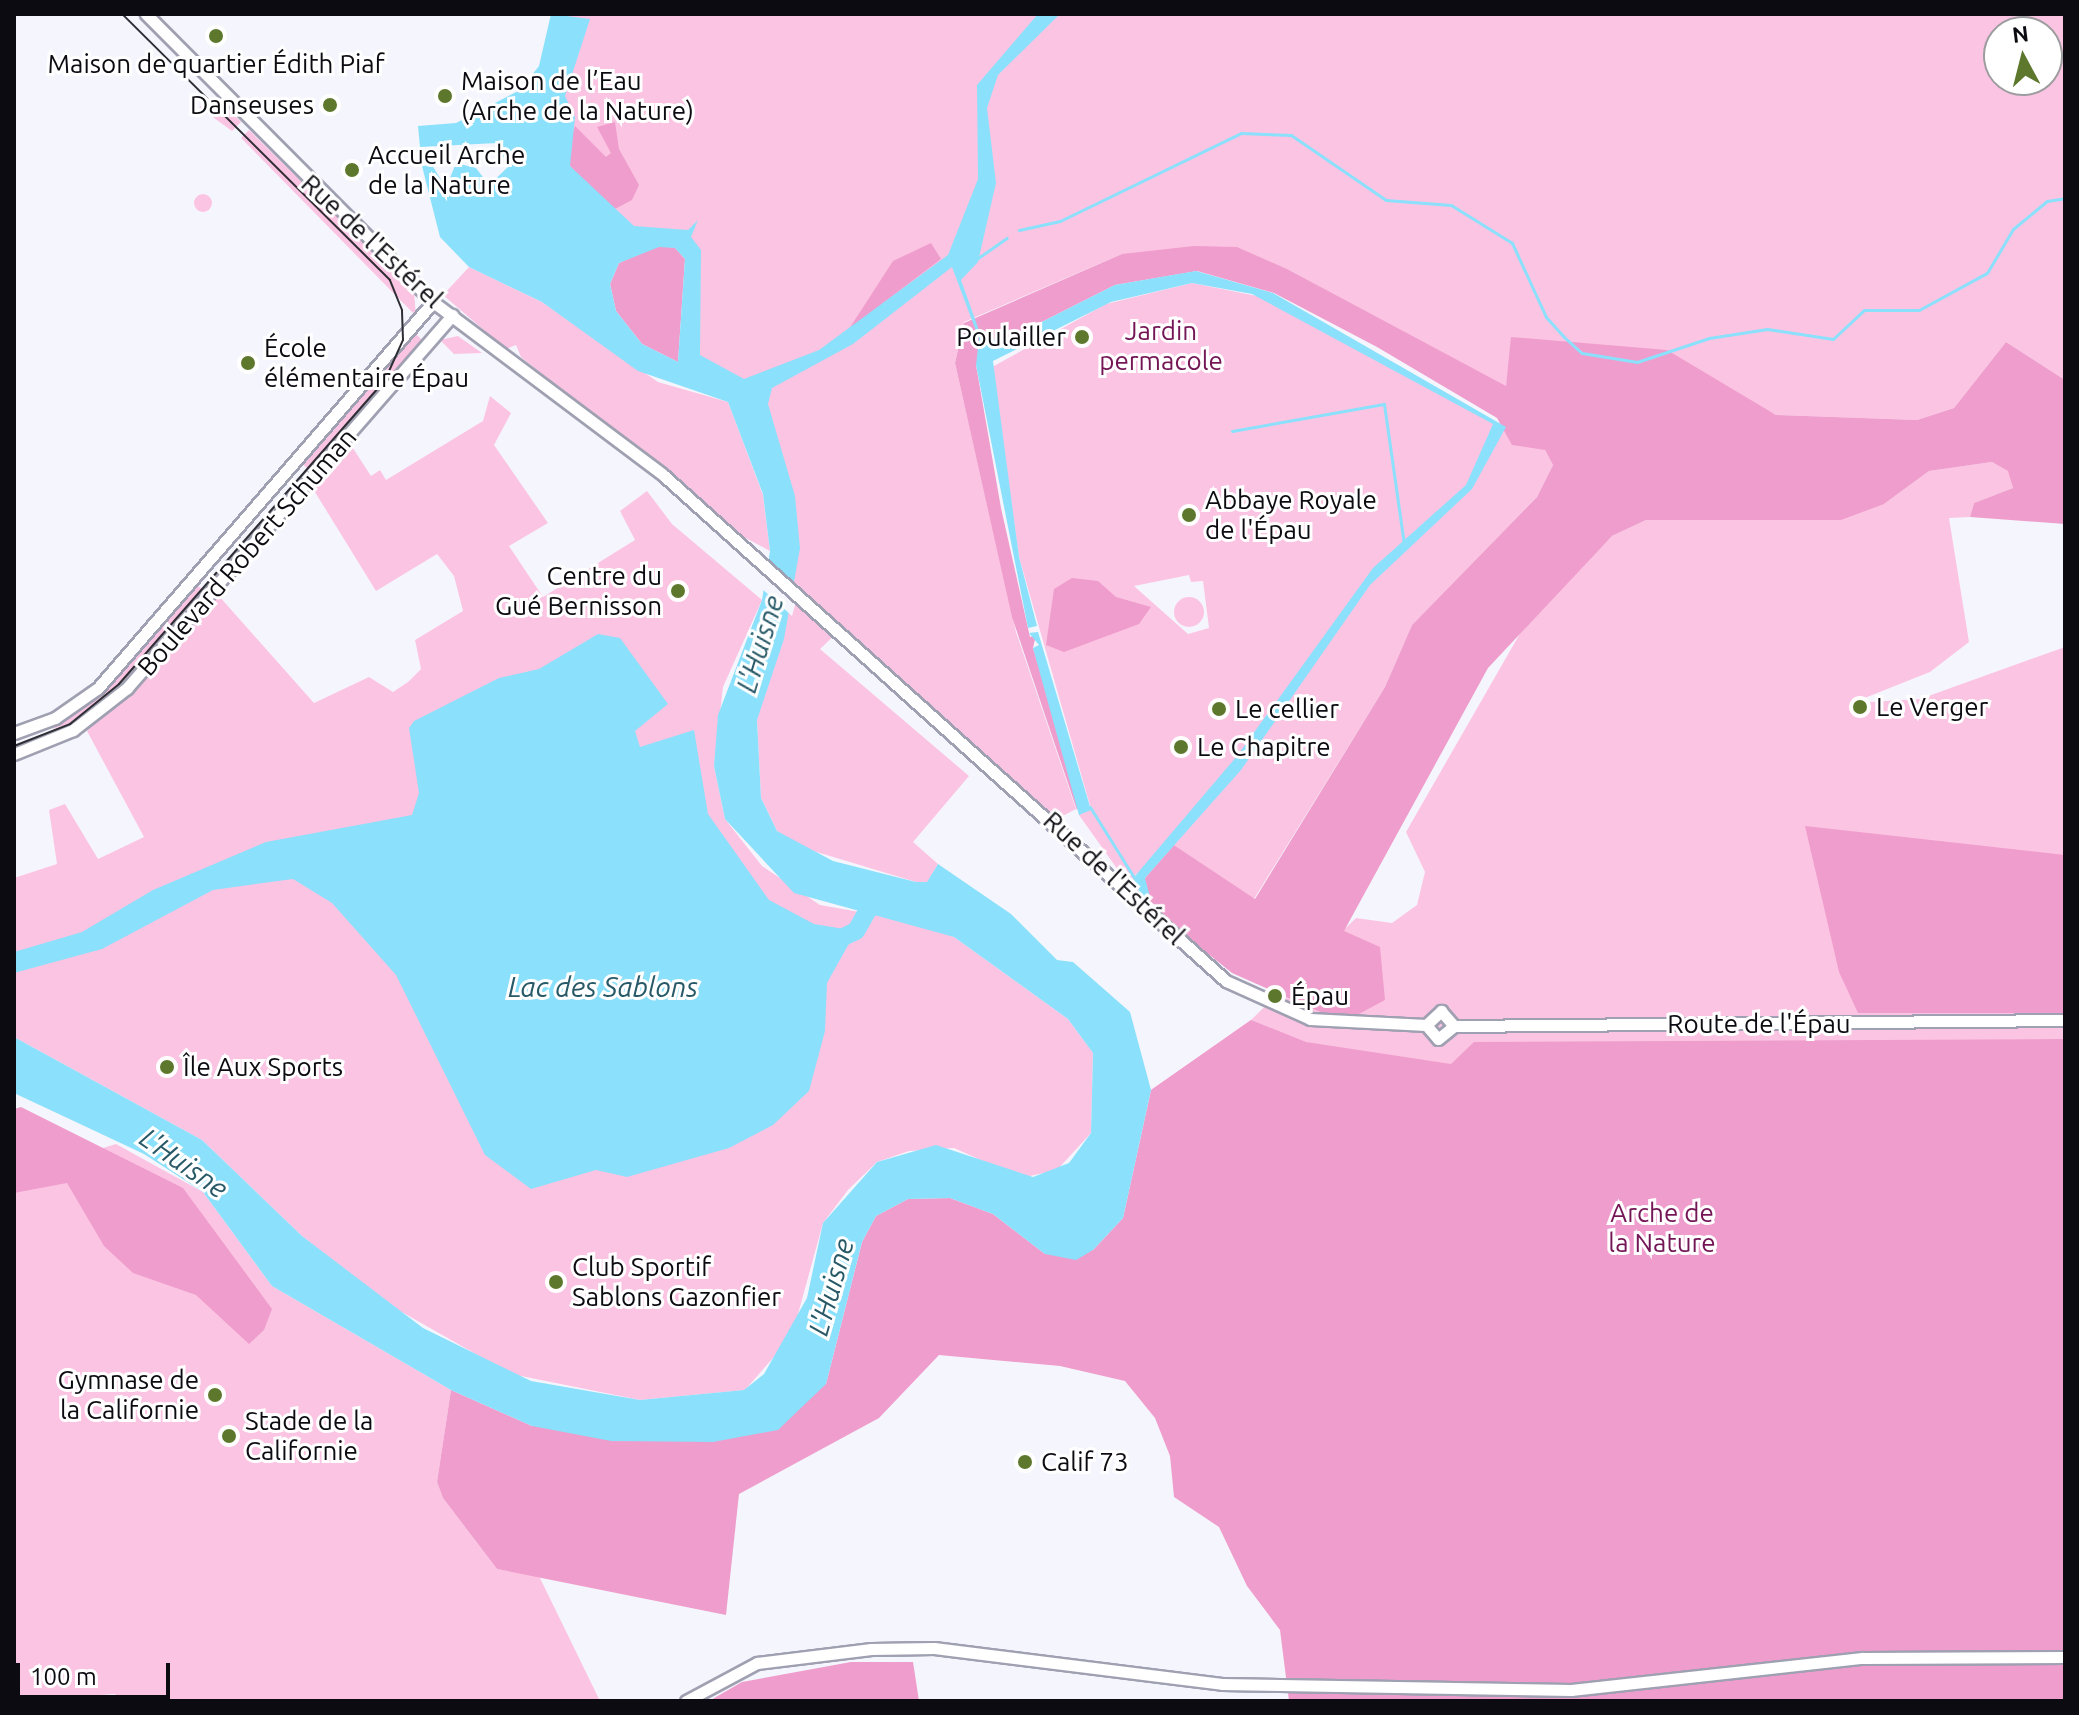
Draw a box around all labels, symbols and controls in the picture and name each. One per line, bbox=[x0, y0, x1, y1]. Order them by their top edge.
north arrow bbox=[1983, 16, 2063, 96]
text: N bbox=[2011, 20, 2030, 47]
marker: Maison de quartier Édith Piaf bbox=[207, 27, 225, 45]
place label: Maison de quartier Édith Piaf bbox=[47, 48, 385, 80]
place label: Maison de l’Eau (Arche de la Nature) bbox=[461, 65, 694, 126]
marker: Maison de l’Eau (Arche de la Nature) bbox=[436, 87, 454, 105]
place label: Danseuses bbox=[190, 89, 314, 121]
marker: Danseuses bbox=[321, 96, 339, 114]
place label: Accueil Arche de la Nature bbox=[368, 139, 525, 200]
marker: Accueil Arche de la Nature bbox=[343, 161, 361, 179]
street label: Rue de l'Estérel bbox=[295, 168, 449, 314]
park label: Jardin permacole bbox=[1099, 315, 1223, 376]
place label: Poulailler bbox=[956, 321, 1066, 353]
marker: Poulailler bbox=[1073, 328, 1091, 346]
place label: École élémentaire Épau bbox=[264, 332, 469, 394]
marker: École élémentaire Épau bbox=[239, 354, 257, 372]
street label: Boulevard Robert Schuman bbox=[131, 422, 363, 682]
place label: Abbaye Royale de l'Épau bbox=[1205, 484, 1377, 546]
marker: Abbaye Royale de l'Épau bbox=[1180, 506, 1198, 524]
place label: Centre du Gué Bernisson bbox=[495, 560, 662, 622]
marker: Centre du Gué Bernisson bbox=[669, 582, 687, 600]
water label: L'Huisne bbox=[729, 591, 791, 697]
place label: Le Verger bbox=[1876, 691, 1988, 723]
place label: Le cellier bbox=[1235, 693, 1339, 725]
marker: Le Verger bbox=[1851, 698, 1869, 716]
marker: Le cellier bbox=[1210, 700, 1228, 718]
place label: Le Chapitre bbox=[1197, 731, 1331, 763]
marker: Le Chapitre bbox=[1172, 738, 1190, 756]
street label: Rue de l'Estérel bbox=[1037, 805, 1191, 951]
water label: Lac des Sablons bbox=[508, 970, 698, 1004]
place label: Épau bbox=[1291, 980, 1349, 1012]
marker: Épau bbox=[1266, 987, 1284, 1005]
street label: Route de l'Épau bbox=[1667, 1008, 1851, 1040]
place label: Île Aux Sports bbox=[183, 1051, 343, 1083]
marker: Île Aux Sports bbox=[158, 1058, 176, 1076]
water label: L'Huisne bbox=[134, 1121, 234, 1205]
park label: Arche de la Nature bbox=[1608, 1197, 1716, 1258]
water label: L'Huisne bbox=[801, 1235, 861, 1339]
place label: Club Sportif Sablons Gazonfier bbox=[572, 1251, 781, 1312]
marker: Club Sportif Sablons Gazonfier bbox=[547, 1273, 565, 1291]
place label: Gymnase de la Californie bbox=[58, 1364, 199, 1426]
marker: Gymnase de la Californie bbox=[206, 1386, 224, 1404]
place label: Stade de la Californie bbox=[245, 1405, 373, 1466]
marker: Stade de la Californie bbox=[220, 1427, 238, 1445]
place label: Calif 73 bbox=[1041, 1446, 1129, 1478]
marker: Calif 73 bbox=[1016, 1453, 1034, 1471]
scale bar bbox=[20, 1647, 174, 1697]
text: 100 m bbox=[30, 1663, 97, 1690]

